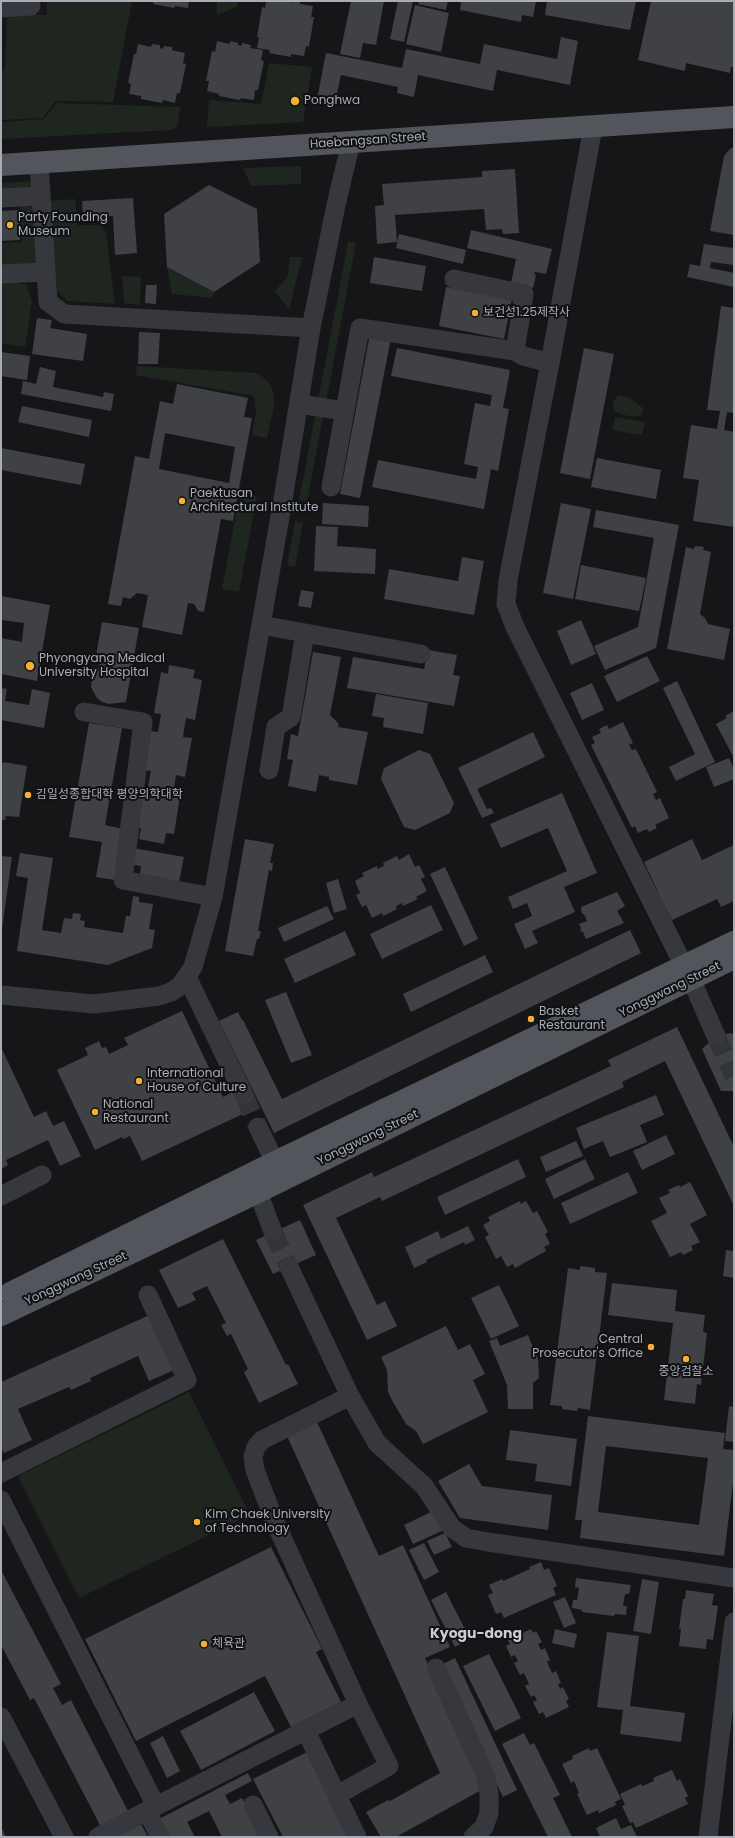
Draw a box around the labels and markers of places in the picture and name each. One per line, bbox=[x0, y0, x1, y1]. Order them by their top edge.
place label: Ponghwa bbox=[304, 94, 360, 108]
marker: Ponghwa bbox=[289, 95, 301, 107]
place label: Party Founding Museum bbox=[18, 211, 108, 239]
marker: Party Founding Museum bbox=[5, 220, 15, 230]
place label: 보건성1.25제작사 bbox=[483, 306, 570, 320]
marker: 보건성1.25제작사 bbox=[470, 308, 480, 318]
place label: Paektusan Architectural Institute bbox=[190, 487, 318, 515]
marker: Paektusan Architectural Institute bbox=[177, 496, 187, 506]
place label: Phyongyang Medical University Hospital bbox=[39, 652, 165, 680]
marker: Phyongyang Medical University Hospital bbox=[24, 660, 36, 672]
place label: 김일성종합대학 평양의학대학 bbox=[36, 788, 183, 802]
marker: 김일성종합대학 평양의학대학 bbox=[23, 790, 33, 800]
place label: Basket Restaurant bbox=[539, 1005, 605, 1033]
marker: Basket Restaurant bbox=[526, 1014, 536, 1024]
place label: International House of Culture bbox=[147, 1067, 246, 1095]
marker: International House of Culture bbox=[134, 1076, 144, 1086]
place label: National Restaurant bbox=[103, 1098, 169, 1126]
marker: National Restaurant bbox=[90, 1107, 100, 1117]
place label: Central Prosecutor's Office bbox=[532, 1333, 643, 1361]
marker: Central Prosecutor's Office bbox=[646, 1342, 656, 1352]
marker: 중앙검찰소 bbox=[681, 1354, 691, 1364]
place label: 중앙검찰소 bbox=[658, 1365, 714, 1379]
place label: Kim Chaek University of Technology bbox=[205, 1508, 330, 1536]
marker: Kim Chaek University of Technology bbox=[192, 1517, 202, 1527]
place label: 체육관 bbox=[212, 1637, 245, 1651]
marker: 체육관 bbox=[199, 1639, 209, 1649]

